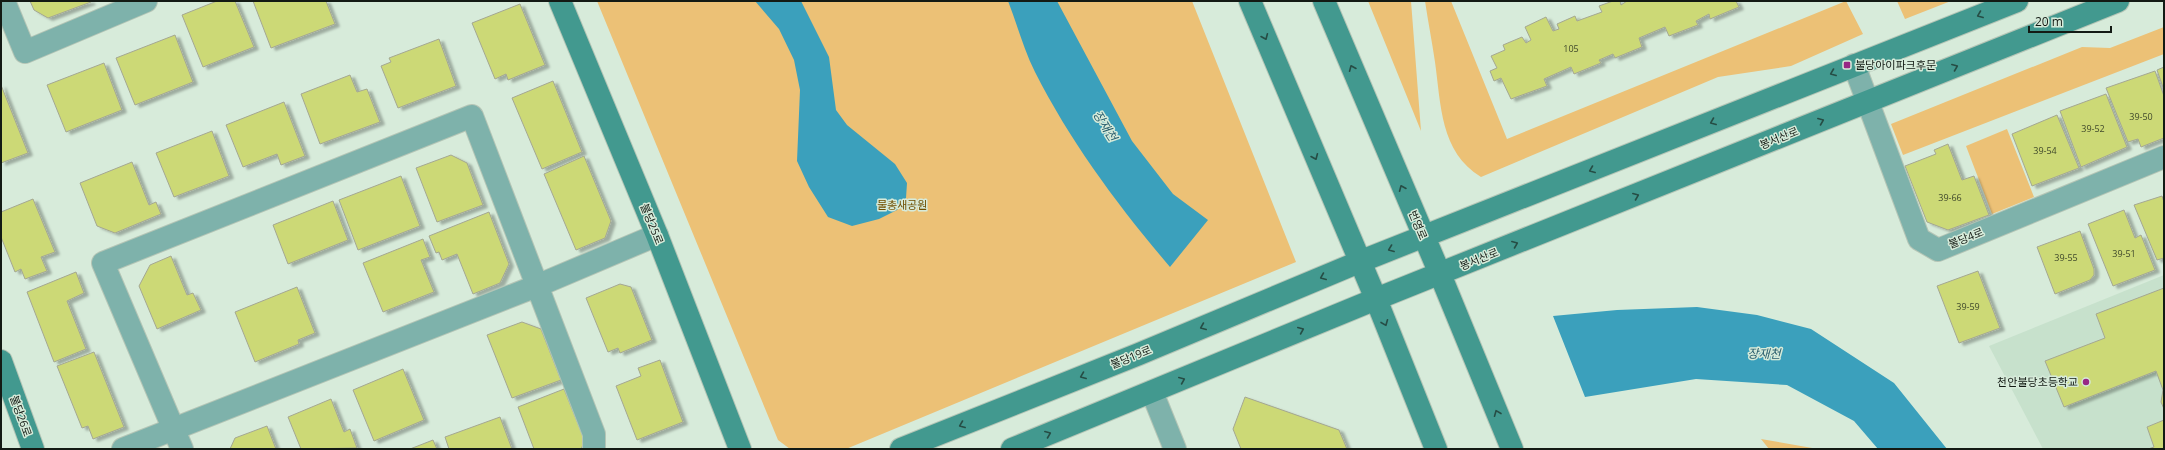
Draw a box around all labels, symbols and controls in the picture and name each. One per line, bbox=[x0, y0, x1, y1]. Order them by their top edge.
scale bar bbox=[2029, 8, 2111, 34]
one-way arrow bbox=[1977, 11, 1984, 19]
text: 20 m bbox=[2035, 13, 2063, 30]
one-way arrow bbox=[1260, 33, 1268, 40]
house number: 105 bbox=[1563, 42, 1579, 55]
place label: 불당아이파크후문 bbox=[1855, 57, 1936, 72]
marker: 불당아이파크후문 bbox=[1842, 60, 1852, 70]
one-way arrow bbox=[1950, 64, 1958, 72]
one-way arrow bbox=[1349, 65, 1357, 73]
one-way arrow bbox=[1830, 69, 1837, 77]
water label: 장재천 bbox=[1089, 107, 1122, 146]
house number: 39-50 bbox=[2129, 110, 2153, 123]
one-way arrow bbox=[1709, 117, 1716, 125]
one-way arrow bbox=[1817, 118, 1825, 126]
house number: 39-52 bbox=[2081, 122, 2105, 135]
street label: 봉서산로 bbox=[1757, 123, 1800, 152]
house number: 39-54 bbox=[2033, 144, 2057, 157]
one-way arrow bbox=[1311, 153, 1319, 160]
one-way arrow bbox=[1588, 165, 1595, 173]
one-way arrow bbox=[1399, 185, 1407, 192]
house number: 39-66 bbox=[1938, 191, 1962, 204]
one-way arrow bbox=[1632, 193, 1640, 201]
park label: 물총새공원 bbox=[877, 197, 927, 212]
street label: 불당25로 bbox=[637, 201, 667, 247]
street label: 번영로 bbox=[1406, 208, 1431, 242]
street label: 불당4로 bbox=[1946, 224, 1986, 251]
one-way arrow bbox=[1512, 241, 1519, 249]
street label: 봉서산로 bbox=[1457, 244, 1500, 273]
one-way arrow bbox=[1387, 245, 1394, 253]
house number: 39-51 bbox=[2112, 247, 2136, 260]
house number: 39-55 bbox=[2054, 251, 2078, 264]
one-way arrow bbox=[1320, 272, 1327, 280]
house number: 39-59 bbox=[1956, 300, 1980, 313]
one-way arrow bbox=[1381, 320, 1389, 327]
one-way arrow bbox=[1200, 322, 1208, 330]
one-way arrow bbox=[1297, 327, 1305, 335]
street label: 불당19로 bbox=[1108, 342, 1154, 372]
water label: 장재천 bbox=[1747, 345, 1783, 362]
one-way arrow bbox=[1079, 372, 1086, 380]
place label: 천안불당초등학교 bbox=[1997, 374, 2078, 389]
one-way arrow bbox=[1177, 377, 1185, 385]
marker: 천안불당초등학교 bbox=[2081, 377, 2091, 387]
street label: 불당26로 bbox=[7, 393, 36, 439]
one-way arrow bbox=[1494, 409, 1502, 417]
one-way arrow bbox=[959, 420, 966, 428]
one-way arrow bbox=[1045, 431, 1052, 439]

